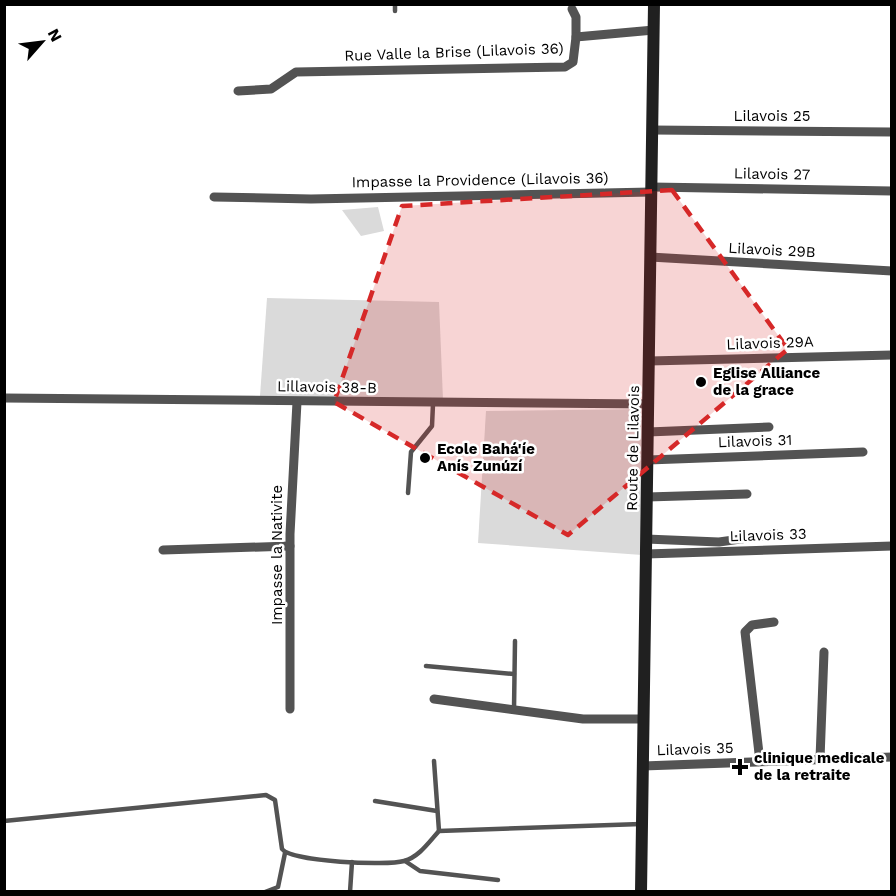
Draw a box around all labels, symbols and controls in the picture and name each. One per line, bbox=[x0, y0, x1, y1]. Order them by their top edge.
north arrow bbox=[12, 12, 72, 72]
text: N bbox=[44, 25, 66, 45]
street label: Rue Valle la Brise (Lilavois 36) bbox=[344, 39, 564, 65]
street label: Lilavois 25 bbox=[733, 107, 811, 125]
street label: Lilavois 27 bbox=[734, 164, 810, 184]
street label: Impasse la Providence (Lilavois 36) bbox=[351, 169, 609, 191]
street label: Lilavois 29B bbox=[728, 239, 816, 261]
street label: Lilavois 29A bbox=[726, 332, 814, 354]
place label: Eglise Alliance de la grace bbox=[713, 364, 821, 399]
marker: Eglise Alliance de la grace bbox=[694, 375, 708, 389]
street label: Lillavois 38-B bbox=[277, 377, 377, 397]
street label: Route de Lilavois bbox=[623, 385, 643, 511]
street label: Lilavois 31 bbox=[718, 431, 792, 451]
place label: Ecole Bahá'íe Anís Zunúzí bbox=[437, 440, 535, 475]
marker: Ecole Bahá'íe Anís Zunúzí bbox=[418, 451, 432, 465]
street label: Impasse la Nativite bbox=[268, 485, 286, 625]
street label: Lilavois 33 bbox=[729, 525, 807, 545]
street label: Lilavois 35 bbox=[656, 739, 734, 759]
place label: clinique medicale de la retraite bbox=[754, 749, 885, 784]
marker: clinique medicale de la retraite bbox=[731, 758, 749, 776]

